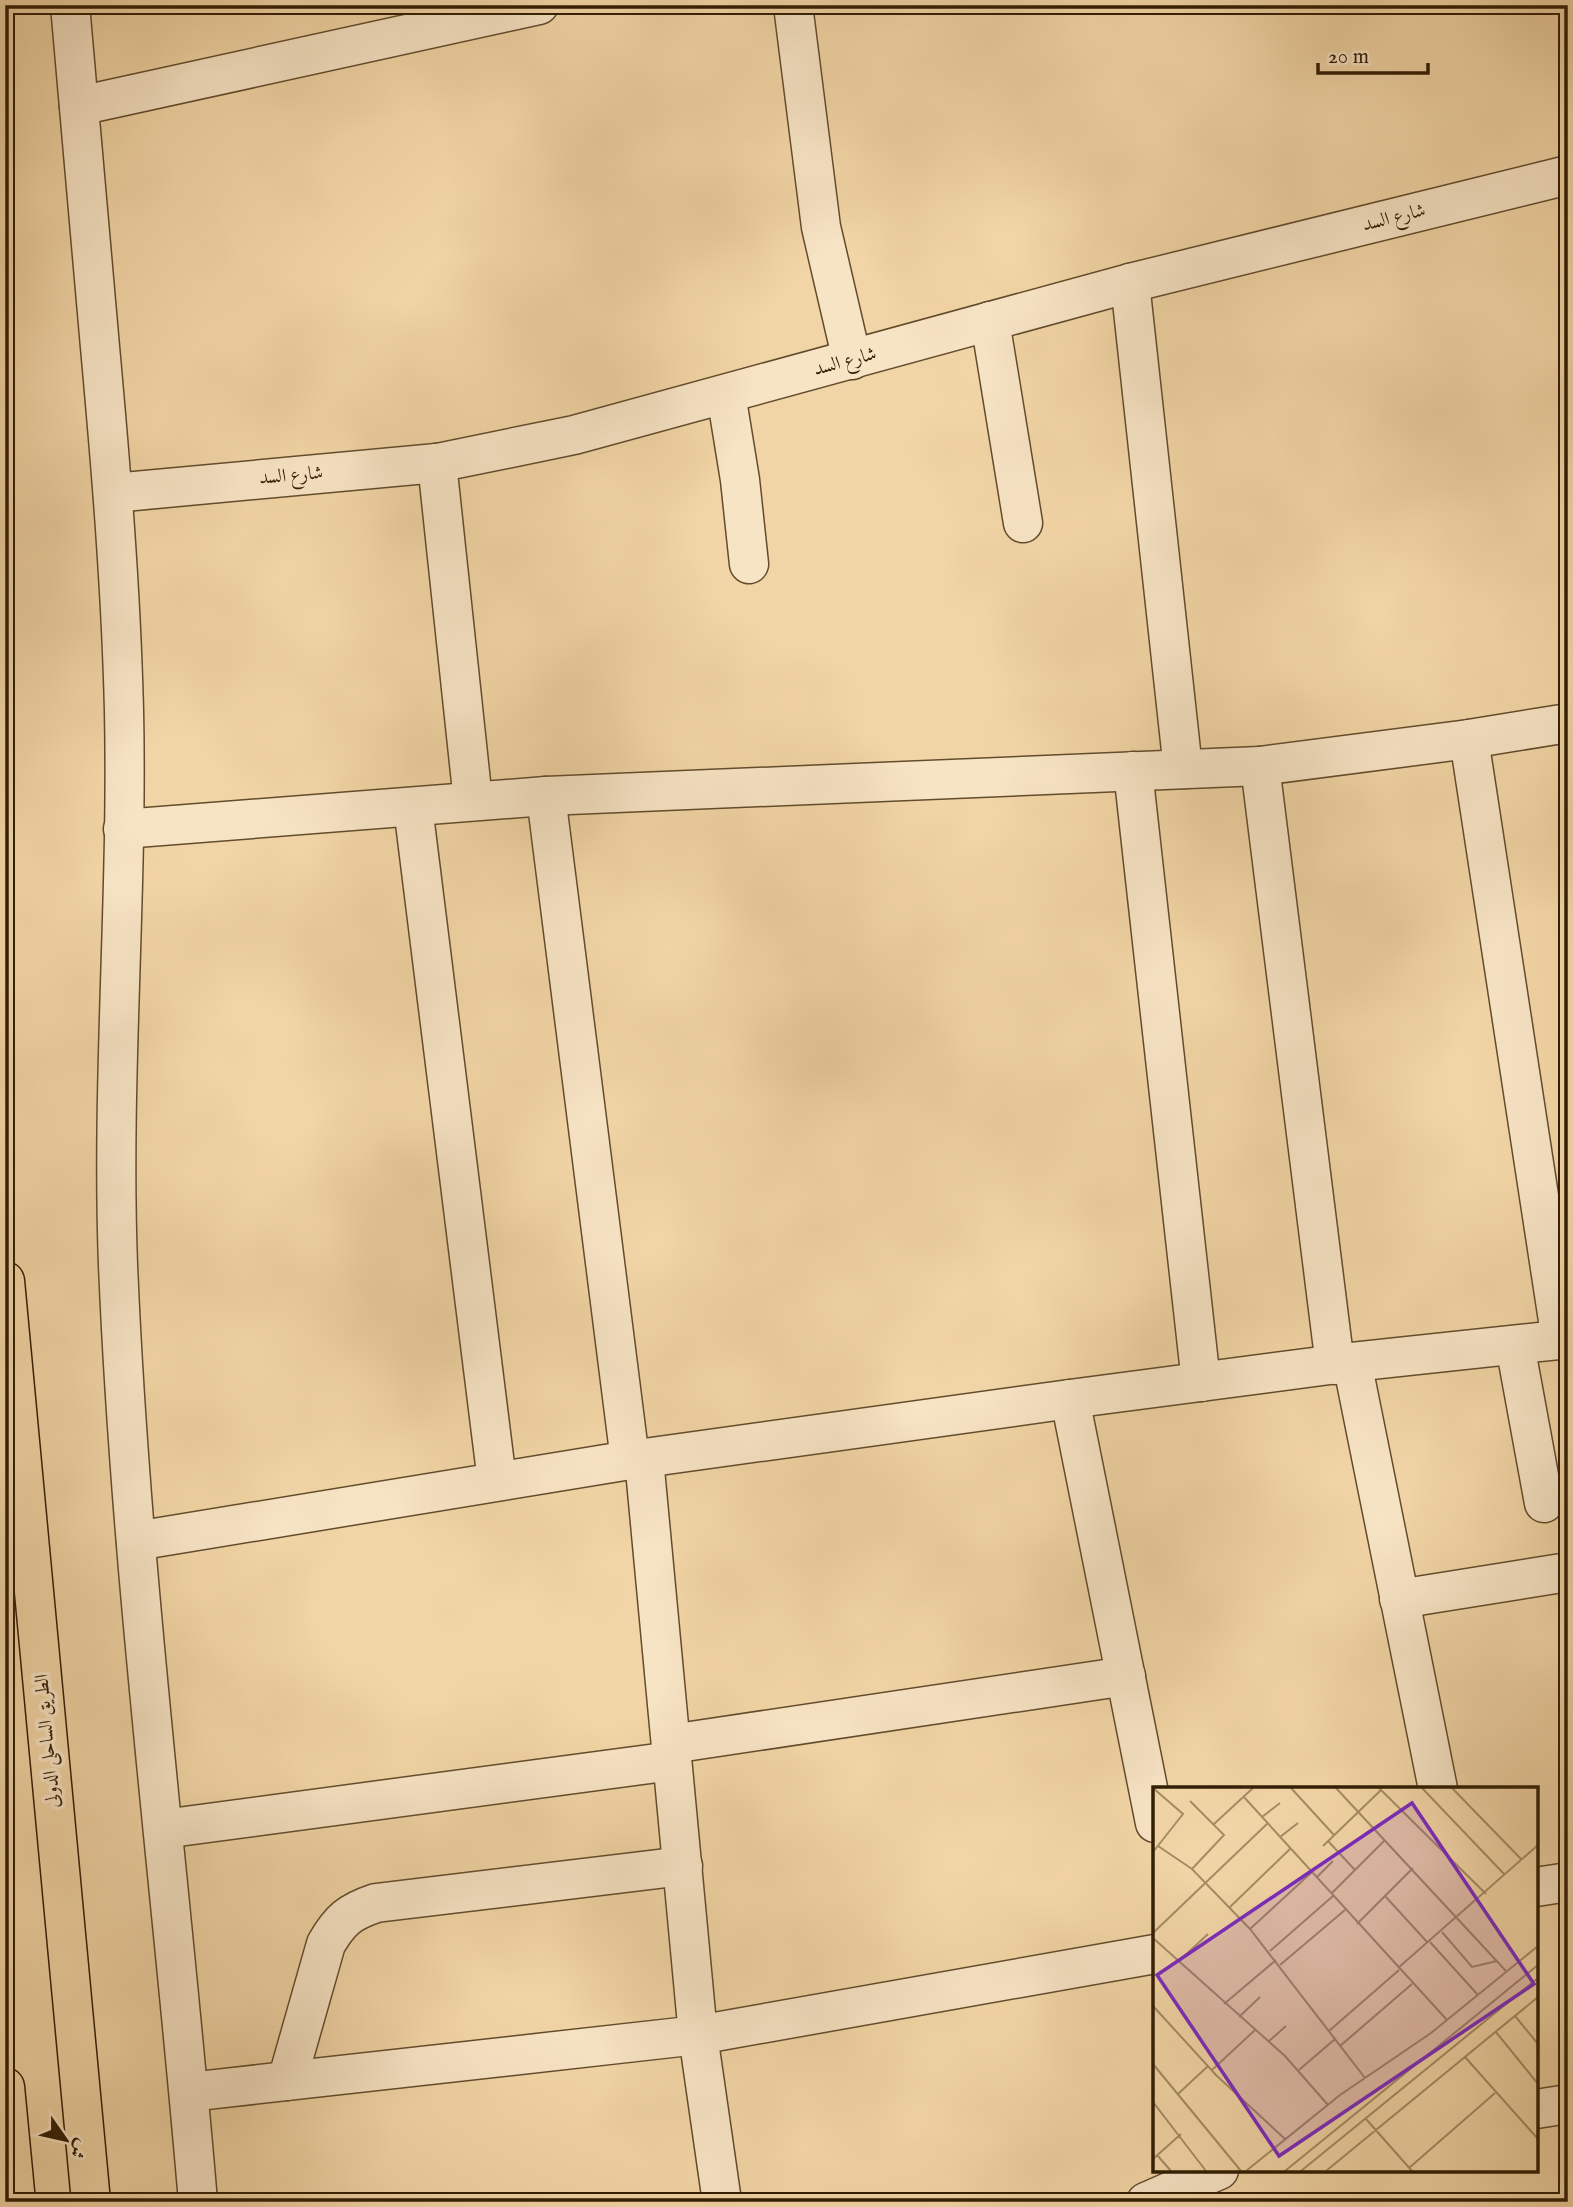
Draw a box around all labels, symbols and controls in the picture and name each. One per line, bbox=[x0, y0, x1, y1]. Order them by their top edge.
scale bar bbox=[1318, 32, 1428, 76]
text: 20 m bbox=[1328, 44, 1369, 71]
street label: شارع السد bbox=[1360, 199, 1429, 239]
street label: شارع السد bbox=[811, 342, 880, 384]
street label: شارع السد bbox=[258, 461, 324, 493]
street label: الطريق الساحلى الدولى bbox=[30, 1673, 67, 1809]
inset map bbox=[1153, 1787, 1538, 2172]
north arrow bbox=[32, 2106, 102, 2176]
text: ش bbox=[63, 2134, 94, 2163]

